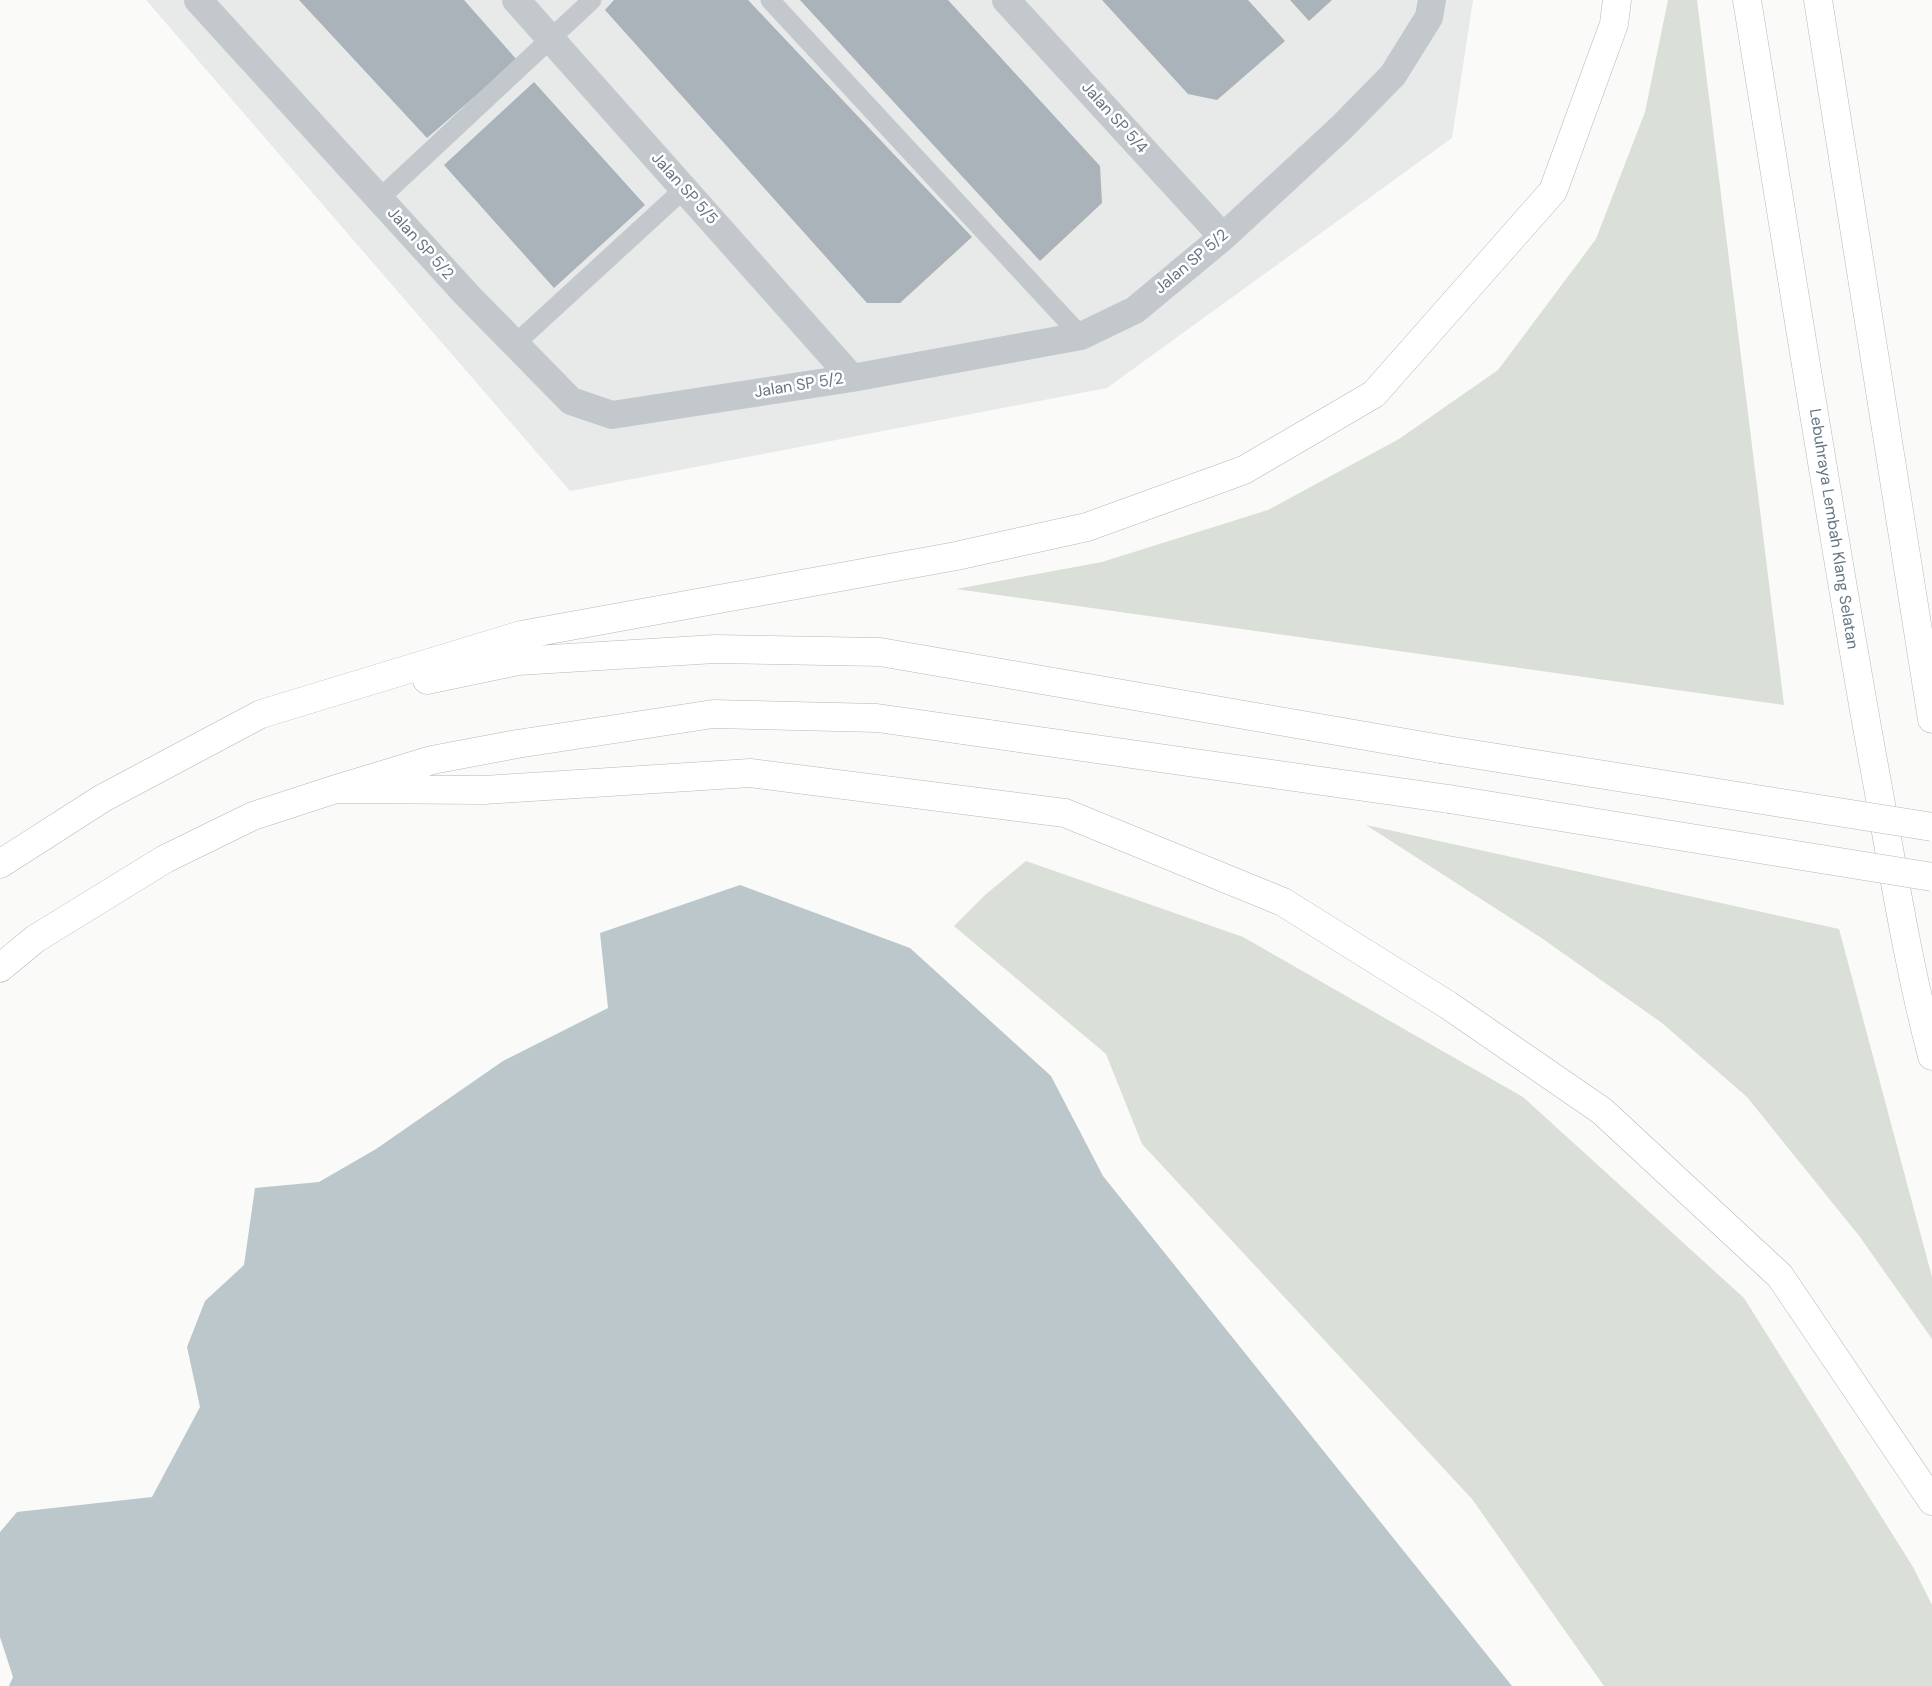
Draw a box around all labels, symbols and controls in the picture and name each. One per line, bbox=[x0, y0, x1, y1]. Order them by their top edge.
street label: Jalan SP 5/4 bbox=[1077, 78, 1151, 158]
street label: Jalan SP 5/5 bbox=[647, 149, 721, 229]
street label: Jalan SP 5/2 bbox=[383, 204, 457, 284]
street label: Jalan SP 5/2 bbox=[1151, 226, 1233, 298]
street label: Jalan SP 5/2 bbox=[753, 369, 845, 403]
street label: Lebuhraya Lembah Klang Selatan bbox=[1804, 407, 1862, 651]

